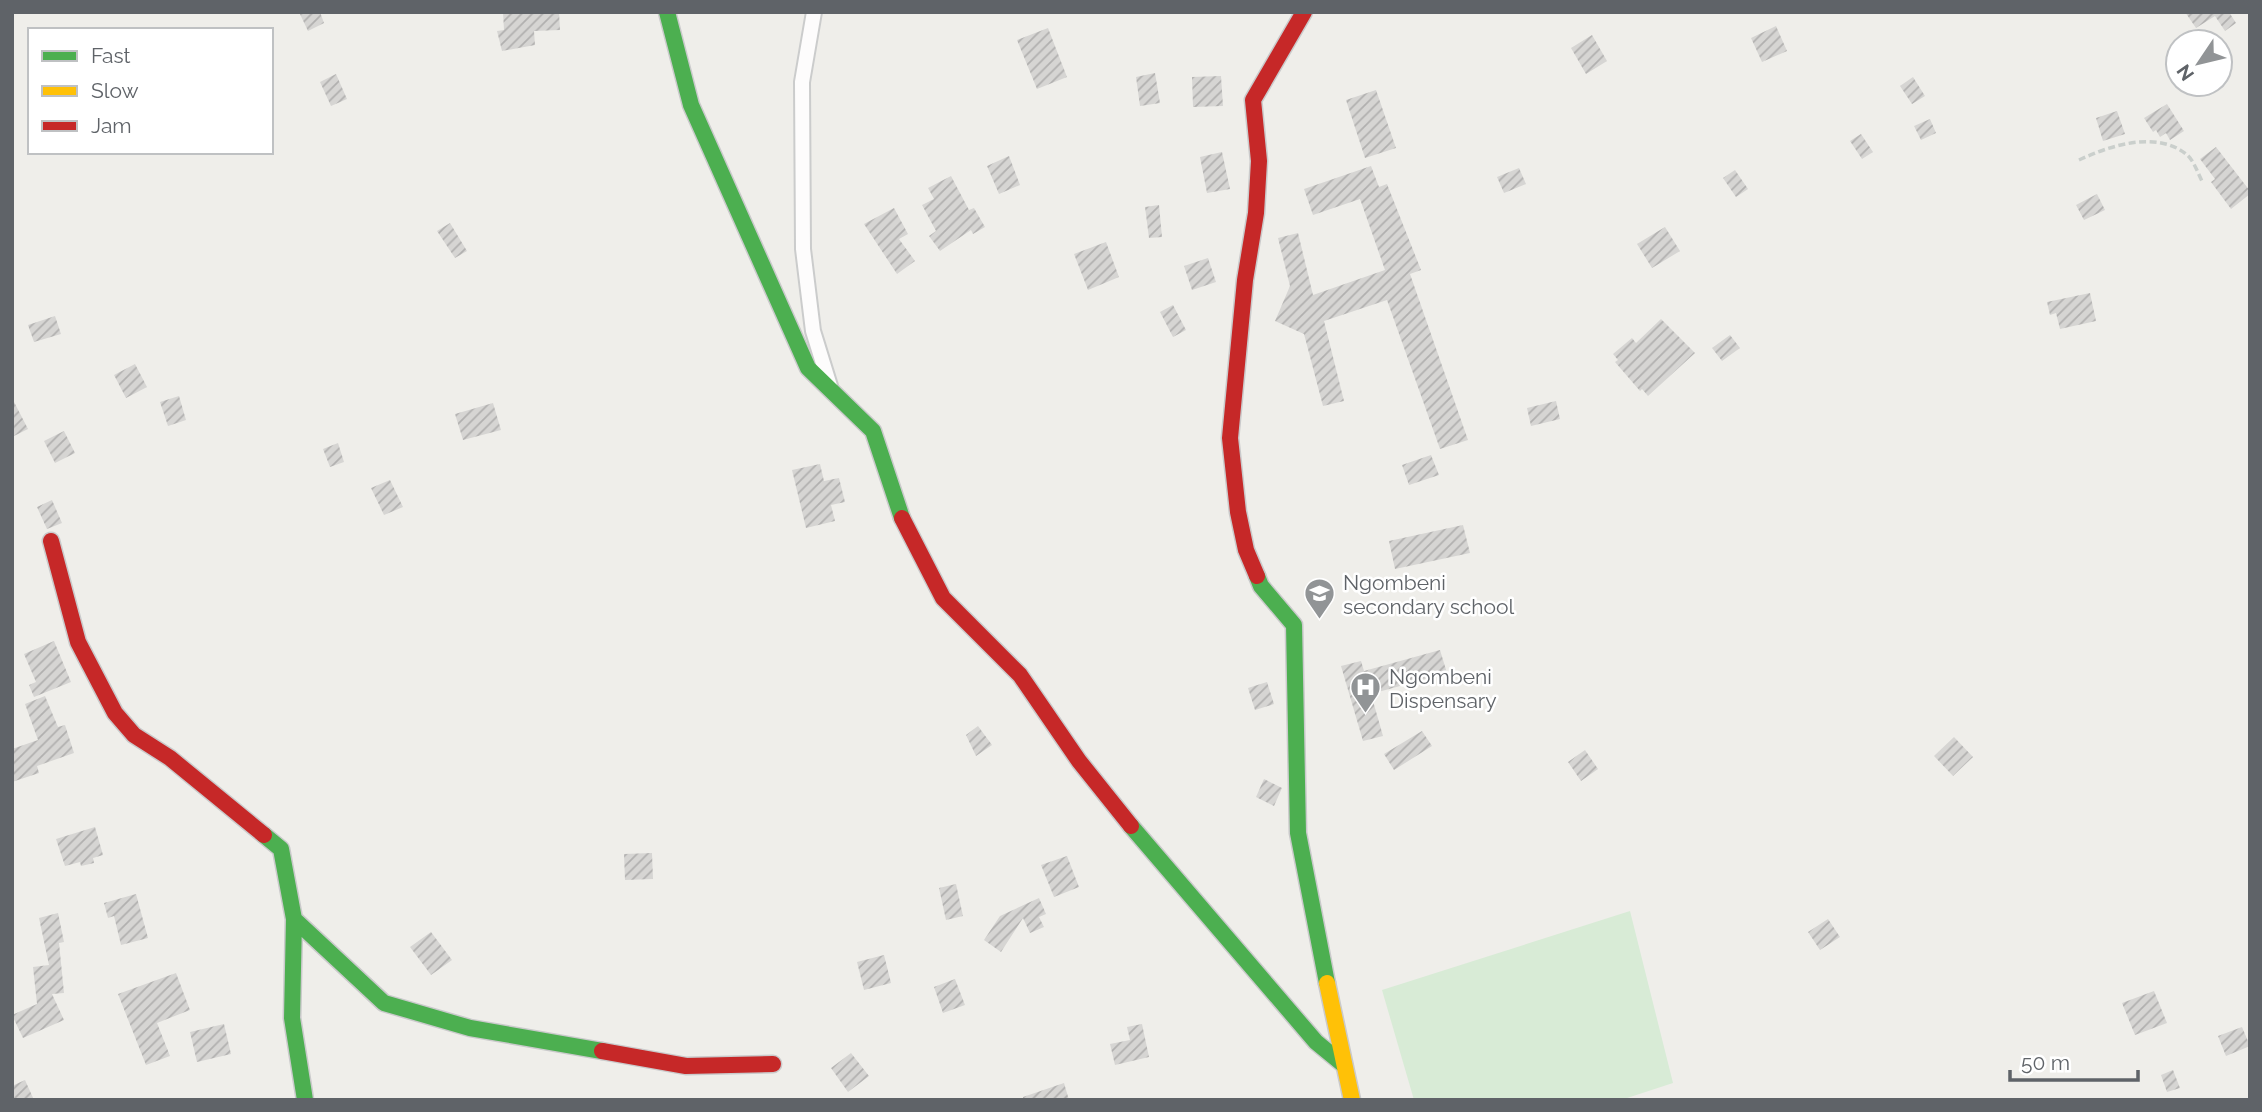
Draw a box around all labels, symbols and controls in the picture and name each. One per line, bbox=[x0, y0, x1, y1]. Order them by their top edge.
legend bbox=[28, 28, 273, 154]
north arrow bbox=[2164, 28, 2234, 98]
text: Fast bbox=[91, 43, 131, 68]
text: N bbox=[2172, 61, 2198, 85]
text: Slow bbox=[91, 78, 139, 103]
text: Jam bbox=[91, 113, 132, 138]
place label: Ngombeni secondary school bbox=[1343, 570, 1515, 619]
school or university icon: Ngombeni secondary school bbox=[1303, 577, 1337, 621]
place label: Ngombeni Dispensary bbox=[1389, 664, 1497, 713]
hospital icon: Ngombeni Dispensary bbox=[1349, 671, 1383, 715]
scale bar bbox=[2010, 1038, 2138, 1082]
text: 50 m bbox=[2021, 1050, 2070, 1075]

